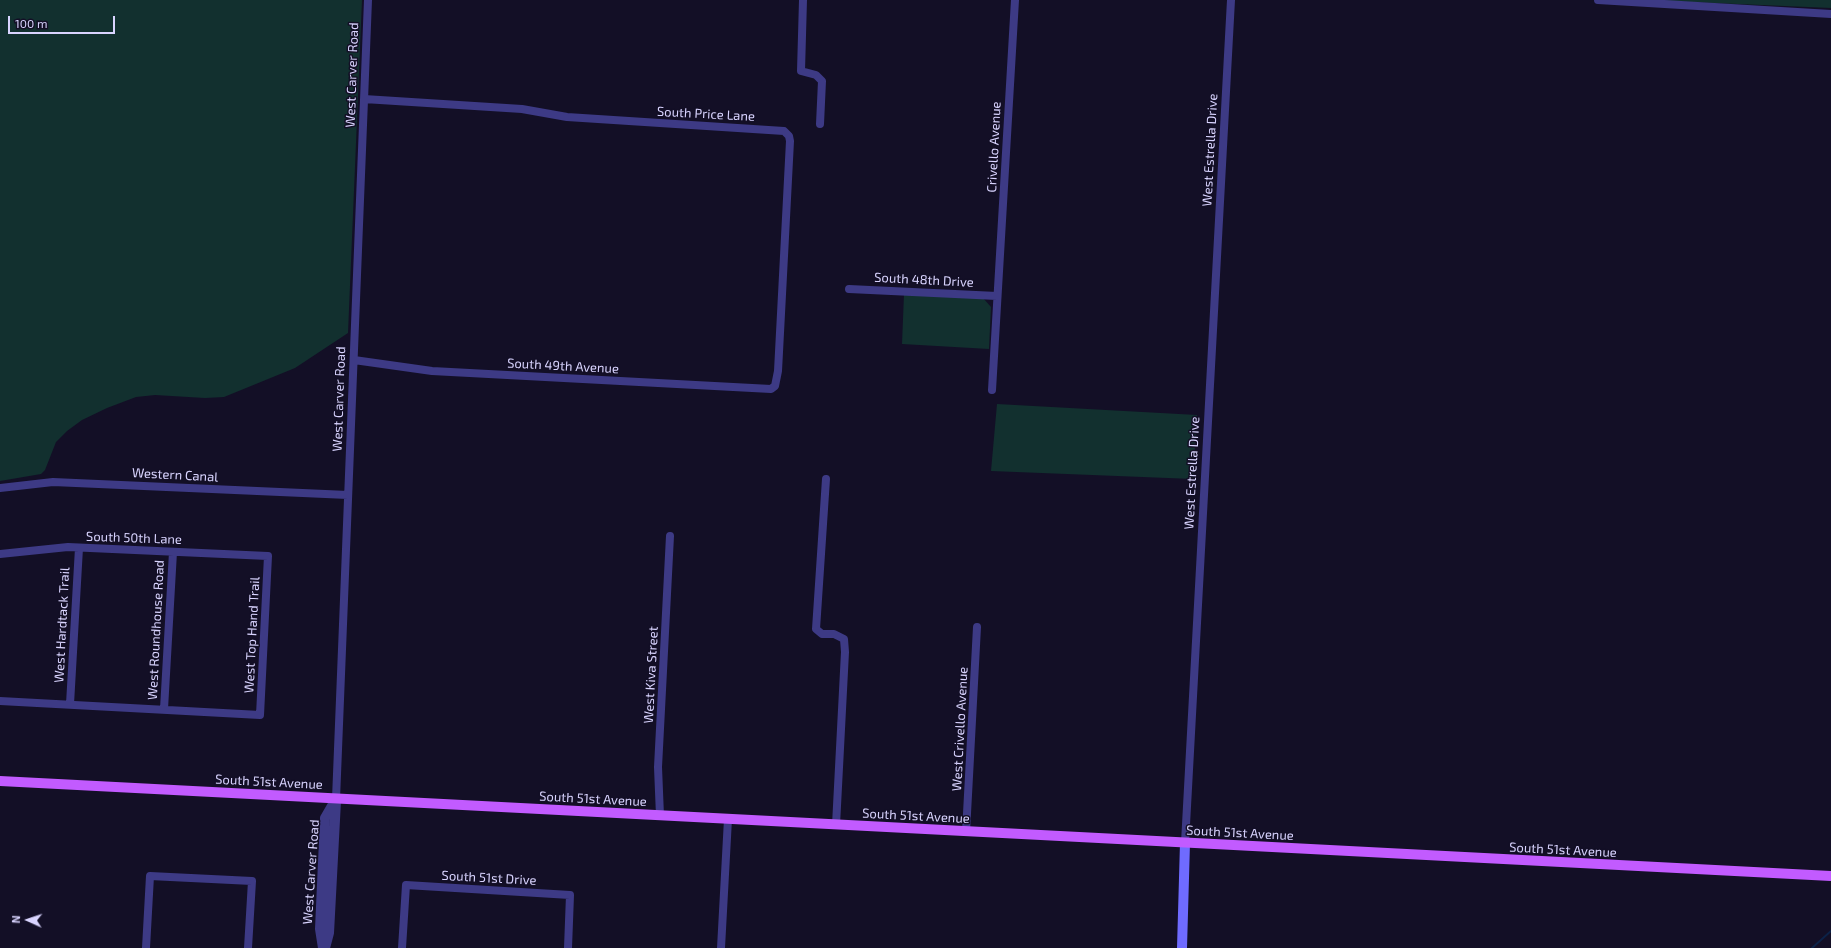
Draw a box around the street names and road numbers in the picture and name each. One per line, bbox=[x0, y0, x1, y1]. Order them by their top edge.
street label: West Carver Road bbox=[342, 22, 362, 128]
street label: West Estrella Drive bbox=[1199, 93, 1221, 207]
street label: Crivello Avenue bbox=[984, 101, 1004, 193]
street label: South Price Lane bbox=[657, 104, 755, 124]
street label: South 48th Drive bbox=[874, 270, 974, 290]
street label: West Carver Road bbox=[329, 346, 349, 452]
street label: South 49th Avenue bbox=[507, 355, 619, 377]
street label: West Estrella Drive bbox=[1181, 416, 1203, 530]
street label: Western Canal bbox=[131, 465, 219, 485]
street label: South 50th Lane bbox=[86, 529, 182, 547]
street label: West Roundhouse Road bbox=[145, 560, 167, 700]
street label: West Hardtack Trail bbox=[51, 567, 73, 683]
street label: West Top Hand Trail bbox=[241, 576, 263, 694]
street label: West Kiva Street bbox=[641, 626, 661, 724]
street label: West Crivello Avenue bbox=[949, 666, 971, 792]
street label: South 51st Avenue bbox=[215, 771, 323, 793]
street label: South 51st Avenue bbox=[539, 788, 647, 810]
street label: South 51st Avenue bbox=[862, 805, 970, 827]
street label: West Carver Road bbox=[300, 819, 322, 925]
street label: South 51st Avenue bbox=[1186, 822, 1294, 844]
street label: South 51st Avenue bbox=[1509, 839, 1617, 861]
street label: South 51st Drive bbox=[441, 868, 537, 888]

